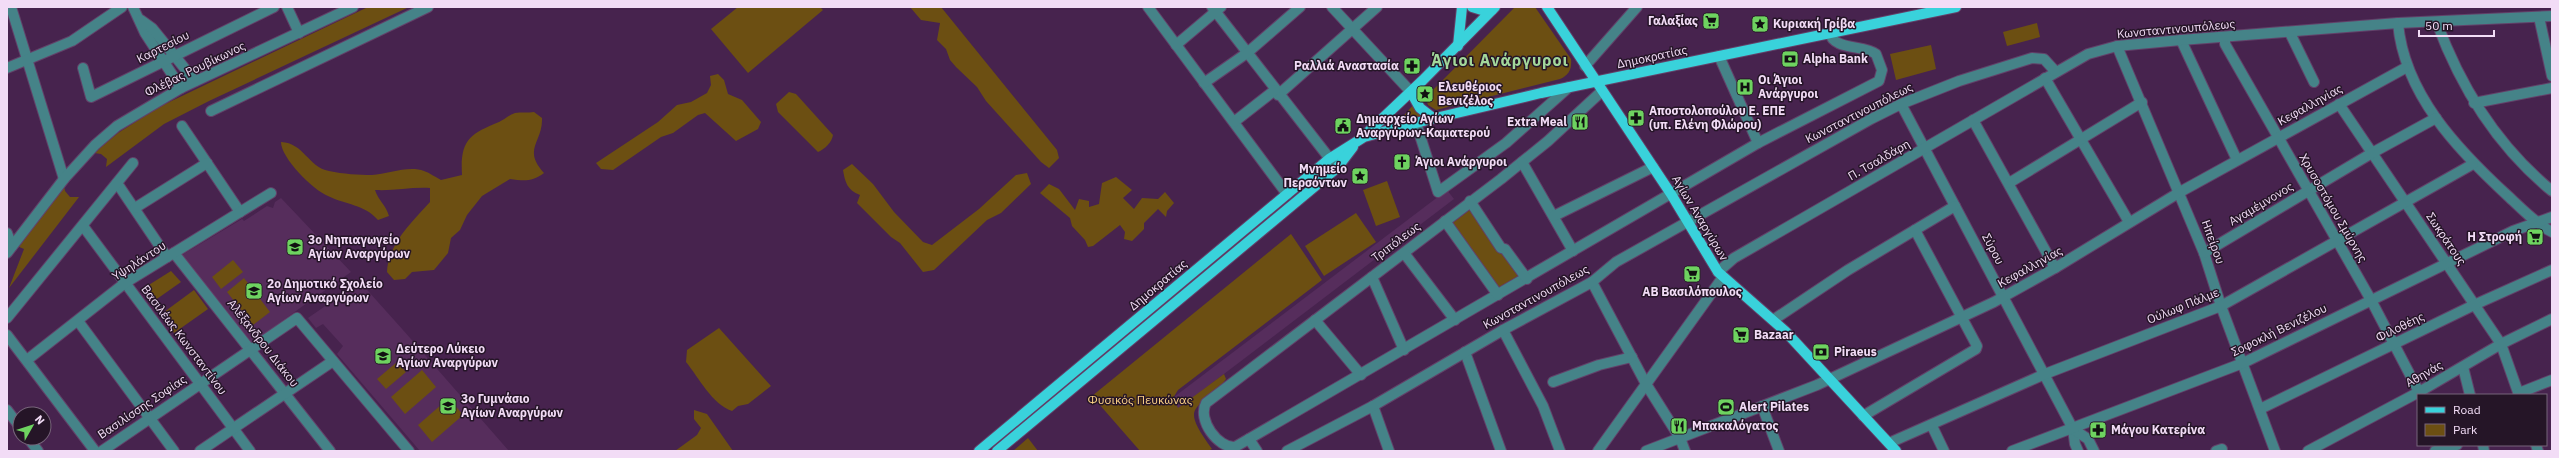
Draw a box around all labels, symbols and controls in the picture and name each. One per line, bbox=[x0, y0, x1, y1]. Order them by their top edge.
supermarket icon: Γαλαξίας bbox=[1701, 11, 1721, 31]
scale bar bbox=[2419, 12, 2494, 38]
place label: Γαλαξίας bbox=[1648, 13, 1698, 28]
place icon: Κυριακή Γρίβα bbox=[1750, 14, 1770, 34]
place label: Κυριακή Γρίβα bbox=[1773, 16, 1855, 31]
street label: Κωνσταντινουπόλεως bbox=[2116, 16, 2236, 41]
text: 50 m bbox=[2425, 18, 2453, 33]
street label: Καρτεσίου bbox=[134, 27, 192, 66]
street label: Φλέβας Ρουβίκωνος bbox=[142, 38, 248, 99]
street label: Δημοκρατίας bbox=[1615, 42, 1689, 71]
bank icon: Alpha Bank bbox=[1780, 49, 1800, 69]
district label: Άγιοι Ανάργυροι bbox=[1431, 50, 1569, 70]
place label: Alpha Bank bbox=[1803, 51, 1868, 66]
pharmacy icon: Ραλλιά Αναστασία bbox=[1402, 56, 1422, 76]
place label: Ραλλιά Αναστασία bbox=[1294, 58, 1399, 73]
place label: Οι Άγιοι Ανάργυροι bbox=[1758, 72, 1818, 101]
hospital icon: Οι Άγιοι Ανάργυροι bbox=[1735, 77, 1755, 97]
place label: Ελευθέριος Βενιζέλος bbox=[1438, 79, 1502, 108]
street label: Κωνσταντινουπόλεως bbox=[1803, 79, 1915, 146]
street label: Κεφαλληνίας bbox=[2275, 80, 2345, 129]
place icon: Ελευθέριος Βενιζέλος bbox=[1415, 84, 1435, 104]
place label: Αποστολοπούλου Ε. ΕΠΕ (υπ. Ελένη Φλώρου) bbox=[1649, 103, 1785, 132]
pharmacy icon: Αποστολοπούλου Ε. ΕΠΕ (υπ. Ελένη Φλώρου) bbox=[1626, 108, 1646, 128]
place label: Δημαρχείο Αγίων Αναργύρων-Καματερού bbox=[1356, 111, 1490, 140]
restaurant icon: Extra Meal bbox=[1570, 112, 1590, 132]
place label: Extra Meal bbox=[1507, 114, 1567, 129]
public building icon: Δημαρχείο Αγίων Αναργύρων-Καματερού bbox=[1333, 116, 1353, 136]
street label: Π. Τσαλδάρη bbox=[1845, 136, 1912, 183]
street label: Χρυσοστόμου Σμύρνης bbox=[2296, 151, 2371, 265]
church icon: Άγιοι Ανάργυροι bbox=[1392, 152, 1412, 172]
place label: Άγιοι Ανάργυροι bbox=[1415, 154, 1507, 169]
place label: Μνημείο Περσόντων bbox=[1283, 161, 1348, 190]
place icon: Μνημείο Περσόντων bbox=[1350, 166, 1370, 186]
street label: Αγίων Αναργύρων bbox=[1669, 172, 1732, 263]
street label: Αγαμέμνονος bbox=[2226, 178, 2296, 229]
street label: Σωκράτους bbox=[2423, 209, 2470, 268]
street label: Τριπόλεως bbox=[1368, 218, 1423, 265]
street label: Ηπείρου bbox=[2199, 218, 2228, 266]
supermarket icon: Η Στροφή bbox=[2525, 227, 2545, 247]
place label: Η Στροφή bbox=[2467, 229, 2522, 244]
street label: Σύρου bbox=[1979, 231, 2008, 267]
place label: 3ο Νηπιαγωγείο Αγίων Αναργύρων bbox=[308, 232, 411, 261]
school or university icon: 3ο Νηπιαγωγείο Αγίων Αναργύρων bbox=[285, 237, 305, 257]
street label: Υψηλάντου bbox=[109, 238, 169, 284]
street label: Κεφαλληνίας bbox=[1995, 242, 2065, 291]
street label: Δημοκρατίας bbox=[1125, 256, 1190, 313]
street label: Κωνσταντινουπόλεως bbox=[1480, 261, 1591, 332]
supermarket icon: ΑΒ Βασιλόπουλος bbox=[1682, 264, 1702, 284]
place label: 2ο Δημοτικό Σχολείο Αγίων Αναργύρων bbox=[267, 276, 383, 305]
school or university icon: 2ο Δημοτικό Σχολείο Αγίων Αναργύρων bbox=[244, 281, 264, 301]
street label: Βασιλέως Κωνσταντίνου bbox=[138, 282, 231, 398]
place label: ΑΒ Βασιλόπουλος bbox=[1642, 284, 1742, 299]
street label: Ούλωφ Πάλμε bbox=[2144, 284, 2221, 327]
street label: Αλέξανδρου Διάκου bbox=[224, 296, 302, 390]
street label: Σοφοκλή Βενιζέλου bbox=[2228, 300, 2329, 359]
street label: Φιλοθέης bbox=[2373, 308, 2427, 345]
supermarket icon: Bazaar bbox=[1731, 325, 1751, 345]
place label: Bazaar bbox=[1754, 327, 1794, 342]
place label: Δεύτερο Λύκειο Αγίων Αναργύρων bbox=[396, 341, 499, 370]
bank icon: Piraeus bbox=[1811, 342, 1831, 362]
place label: Piraeus bbox=[1834, 344, 1877, 359]
school or university icon: Δεύτερο Λύκειο Αγίων Αναργύρων bbox=[373, 346, 393, 366]
street label: Αθηνάς bbox=[2402, 357, 2445, 390]
street label: Βασιλίσσης Σοφίας bbox=[95, 371, 189, 442]
place label: 3ο Γυμνάσιο Αγίων Αναργύρων bbox=[461, 391, 564, 420]
park label: Φυσικός Πευκώνας bbox=[1088, 392, 1193, 407]
legend bbox=[2417, 394, 2547, 446]
school or university icon: 3ο Γυμνάσιο Αγίων Αναργύρων bbox=[438, 396, 458, 416]
sports icon: Alert Pilates bbox=[1716, 397, 1736, 417]
place label: Alert Pilates bbox=[1739, 399, 1809, 414]
text: Road bbox=[2453, 402, 2481, 417]
north arrow bbox=[12, 406, 52, 446]
text: N bbox=[32, 412, 48, 427]
restaurant icon: Μπακαλόγατος bbox=[1669, 416, 1689, 436]
place label: Μπακαλόγατος bbox=[1692, 418, 1779, 433]
pharmacy icon: Μάγου Κατερίνα bbox=[2088, 420, 2108, 440]
place label: Μάγου Κατερίνα bbox=[2111, 422, 2205, 437]
text: Park bbox=[2453, 422, 2478, 437]

